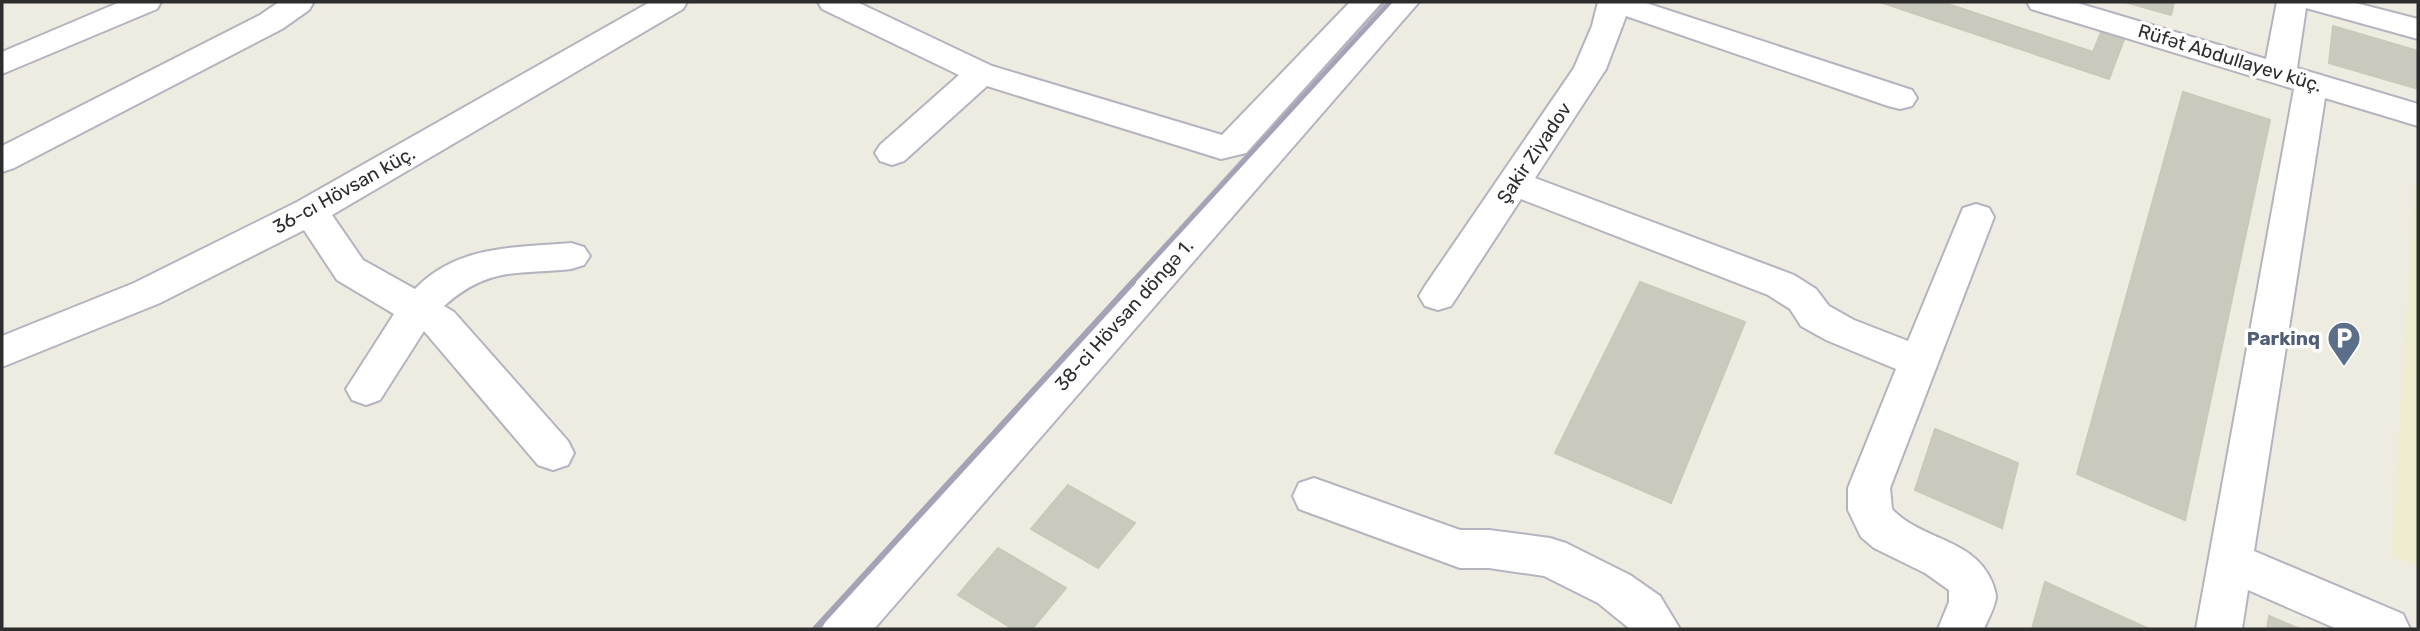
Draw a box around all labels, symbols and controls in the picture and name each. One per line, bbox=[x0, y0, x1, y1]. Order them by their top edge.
street label: Rüfət Abdullayev küç. bbox=[2135, 19, 2325, 97]
street label: Şakir Ziyadov bbox=[1492, 98, 1576, 208]
street label: 36-cı Hövsan küç. bbox=[269, 141, 419, 239]
street label: 38-ci Hövsan döngə 1. bbox=[1050, 234, 1198, 396]
parking icon: Parkinq bbox=[2325, 319, 2363, 368]
place label: Parkinq bbox=[2247, 327, 2320, 350]

